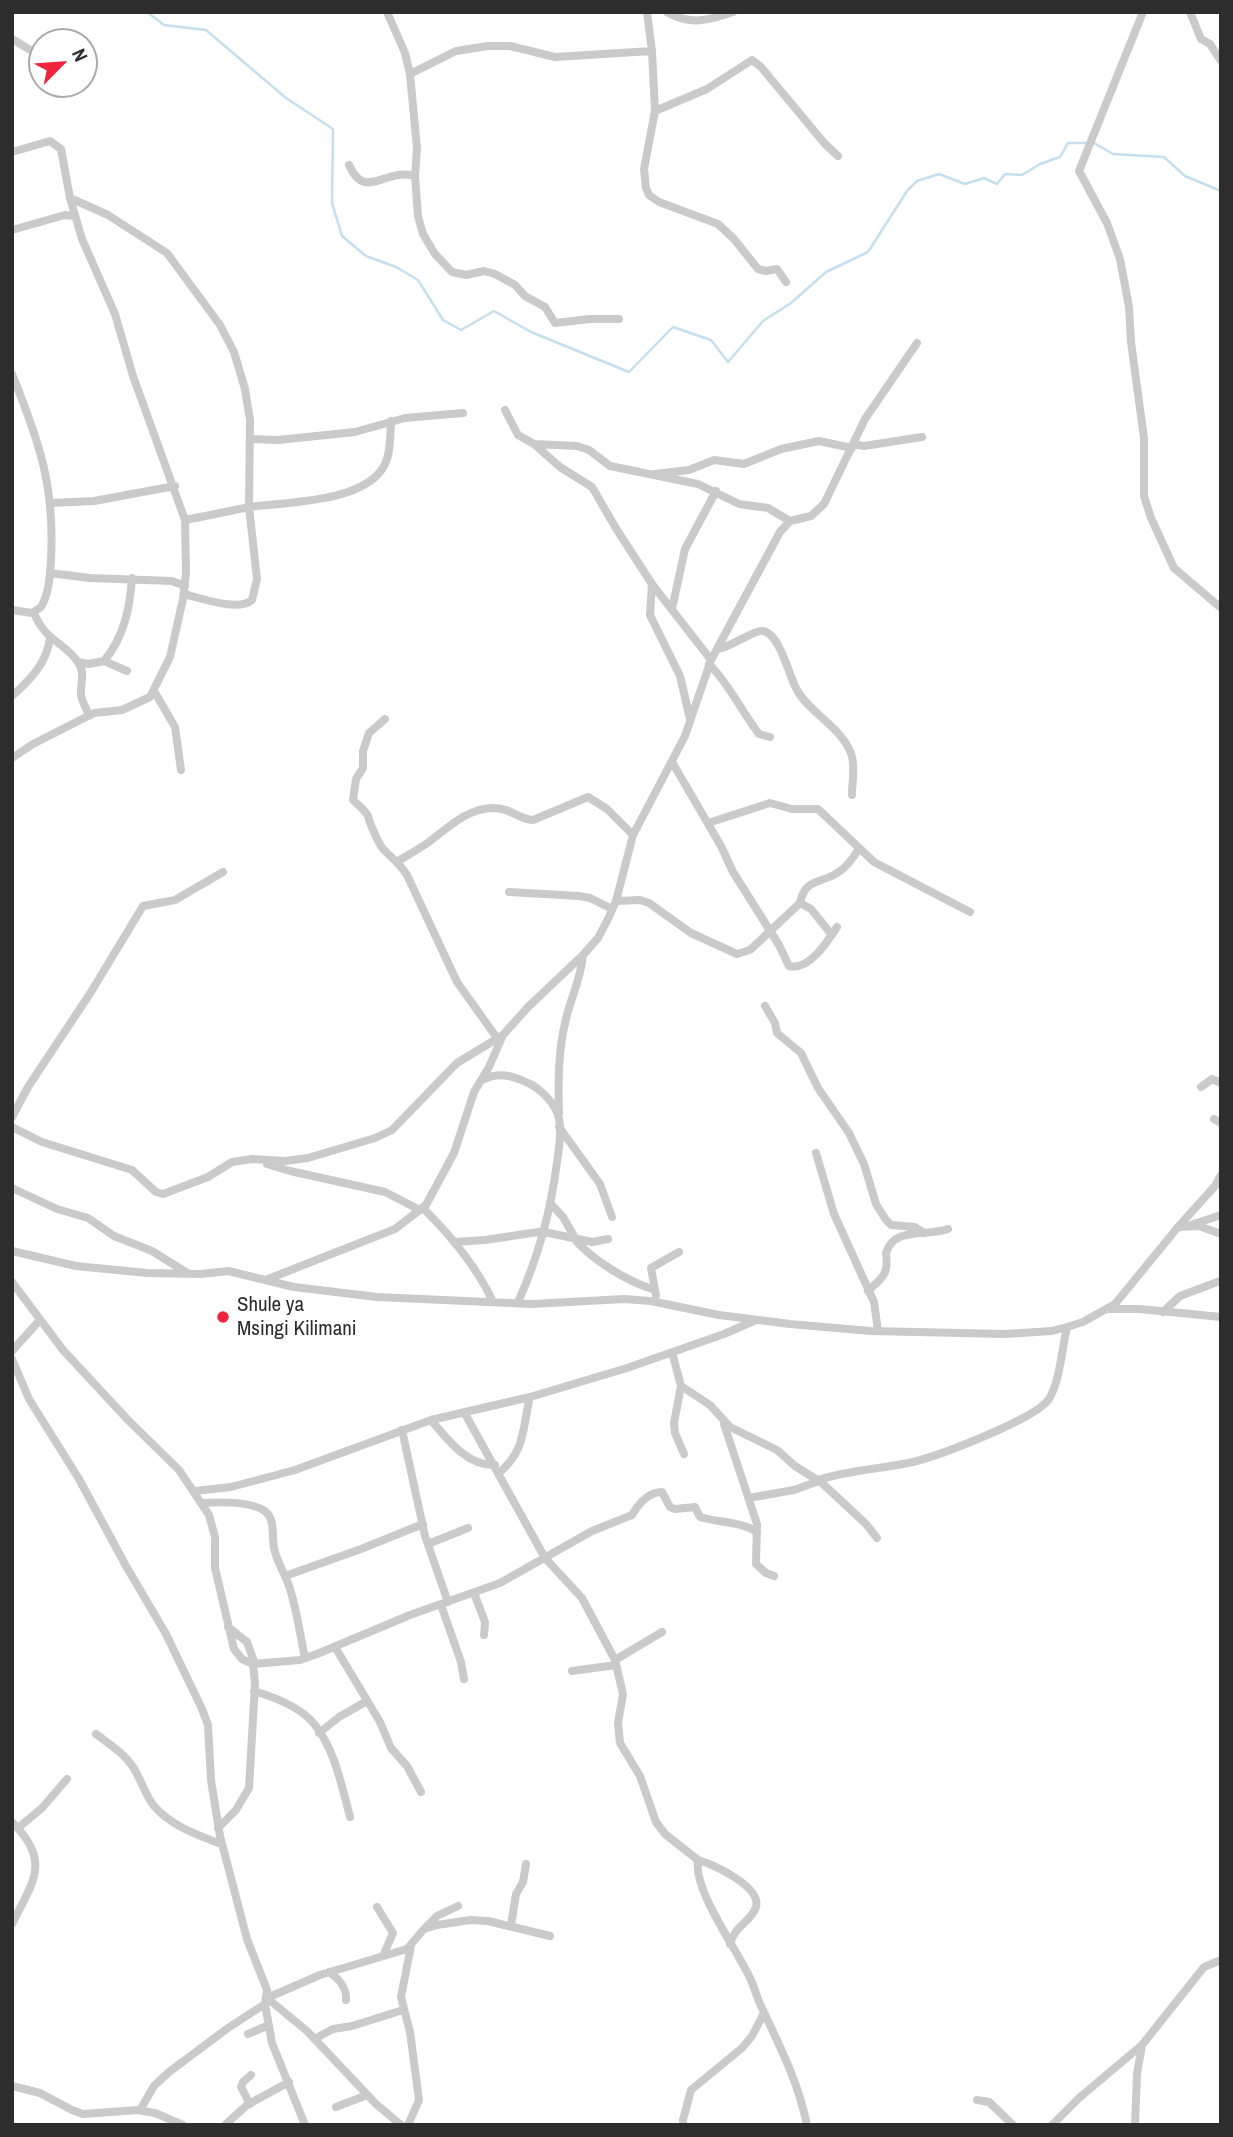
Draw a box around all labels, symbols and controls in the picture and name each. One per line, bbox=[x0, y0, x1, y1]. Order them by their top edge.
north arrow bbox=[28, 28, 98, 98]
text: N bbox=[66, 44, 94, 66]
place label: Shule ya Msingi Kilimani bbox=[237, 1292, 357, 1342]
marker: Shule ya Msingi Kilimani bbox=[215, 1309, 231, 1325]

